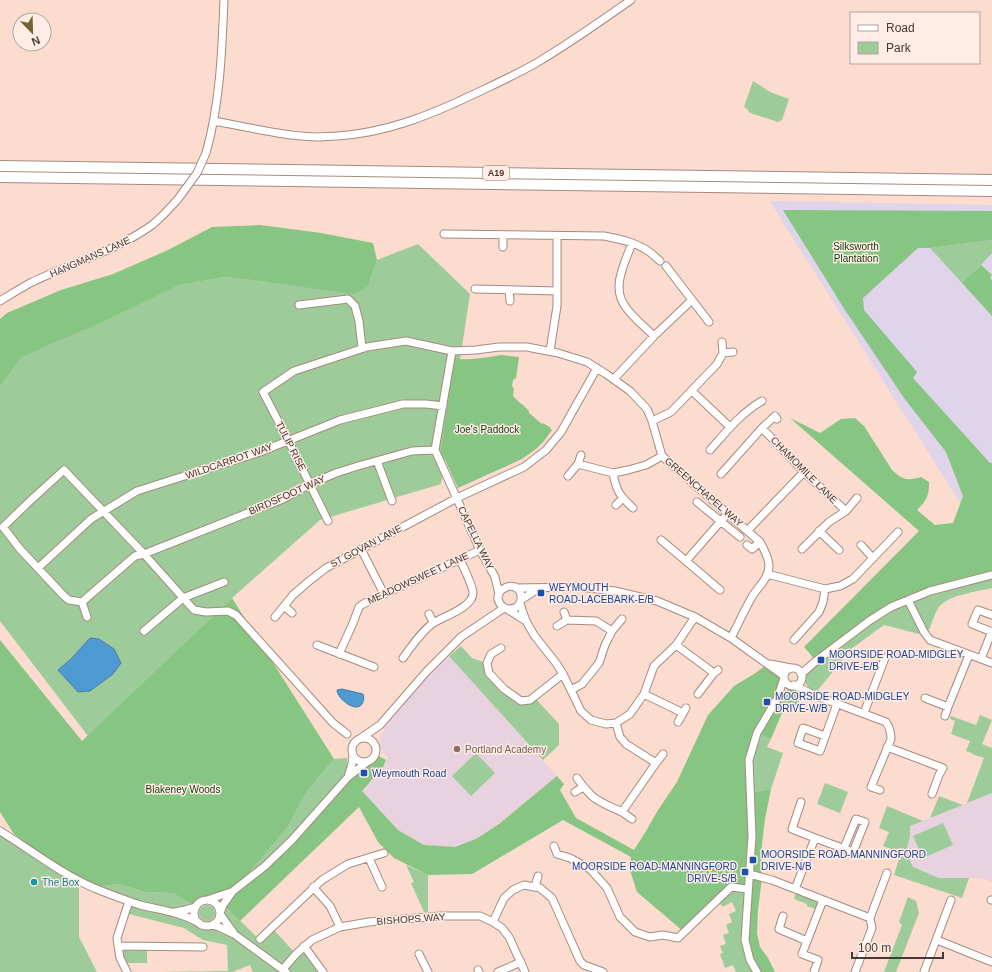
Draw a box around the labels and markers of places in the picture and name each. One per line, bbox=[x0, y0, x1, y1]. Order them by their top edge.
place label: WEYMOUTH ROAD-LACEBARK-E/B bbox=[549, 582, 654, 605]
marker: WEYMOUTH ROAD-LACEBARK-E/B bbox=[536, 588, 546, 598]
place label: MOORSIDE ROAD-MIDGLEY DRIVE-E/B bbox=[829, 649, 964, 672]
marker: MOORSIDE ROAD-MIDGLEY DRIVE-E/B bbox=[816, 655, 826, 665]
place label: MOORSIDE ROAD-MIDGLEY DRIVE-W/B bbox=[775, 691, 910, 714]
marker: MOORSIDE ROAD-MIDGLEY DRIVE-W/B bbox=[762, 697, 772, 707]
marker: Portland Academy bbox=[452, 744, 462, 754]
place label: Portland Academy bbox=[465, 744, 546, 755]
marker: Weymouth Road bbox=[359, 768, 369, 778]
place label: Weymouth Road bbox=[372, 768, 446, 779]
place label: MOORSIDE ROAD-MANNINGFORD DRIVE-N/B bbox=[761, 849, 926, 872]
marker: MOORSIDE ROAD-MANNINGFORD DRIVE-N/B bbox=[748, 855, 758, 865]
place label: MOORSIDE ROAD-MANNINGFORD DRIVE-S/B bbox=[572, 861, 737, 884]
marker: MOORSIDE ROAD-MANNINGFORD DRIVE-S/B bbox=[740, 867, 750, 877]
marker: The Box bbox=[29, 877, 39, 887]
place label: The Box bbox=[42, 877, 79, 888]

